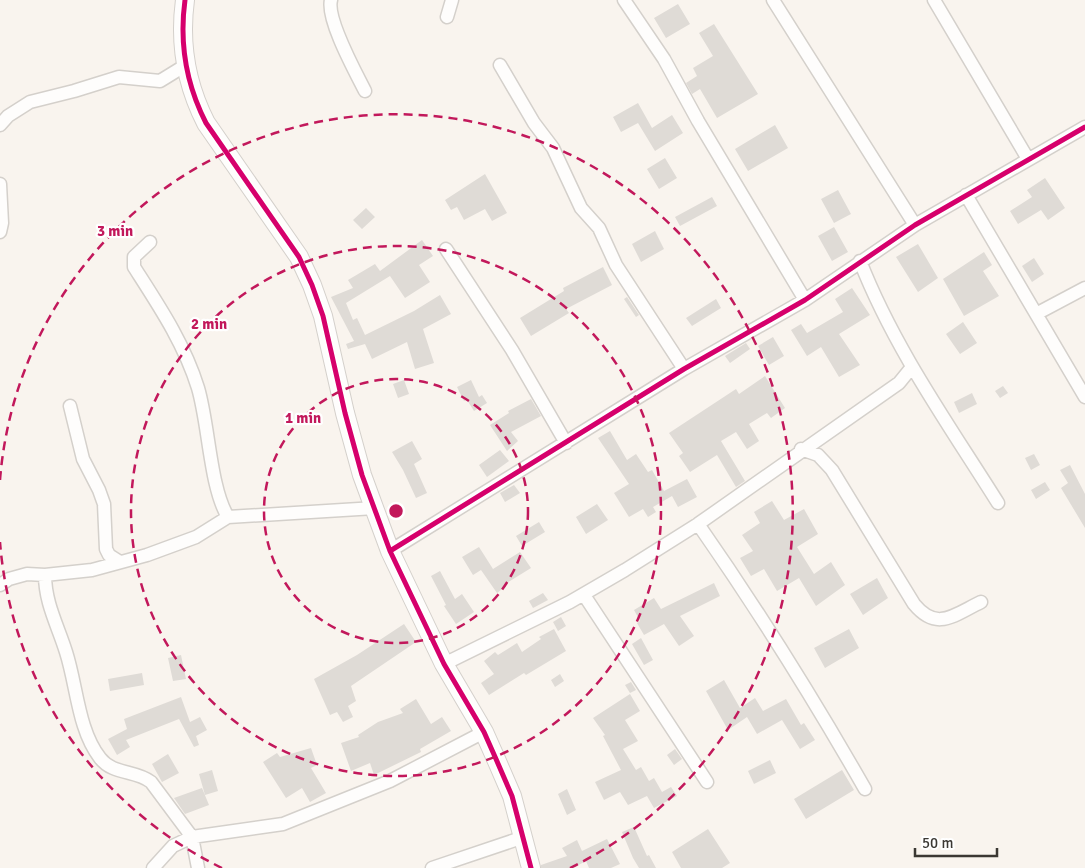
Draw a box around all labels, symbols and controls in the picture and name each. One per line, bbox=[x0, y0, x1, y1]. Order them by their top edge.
text: 3 min bbox=[97, 222, 133, 240]
text: 2 min bbox=[191, 315, 227, 333]
text: 1 min bbox=[285, 409, 321, 427]
centre of rings bbox=[387, 502, 405, 520]
scale bar bbox=[915, 826, 998, 858]
text: 50 m bbox=[922, 834, 953, 852]

